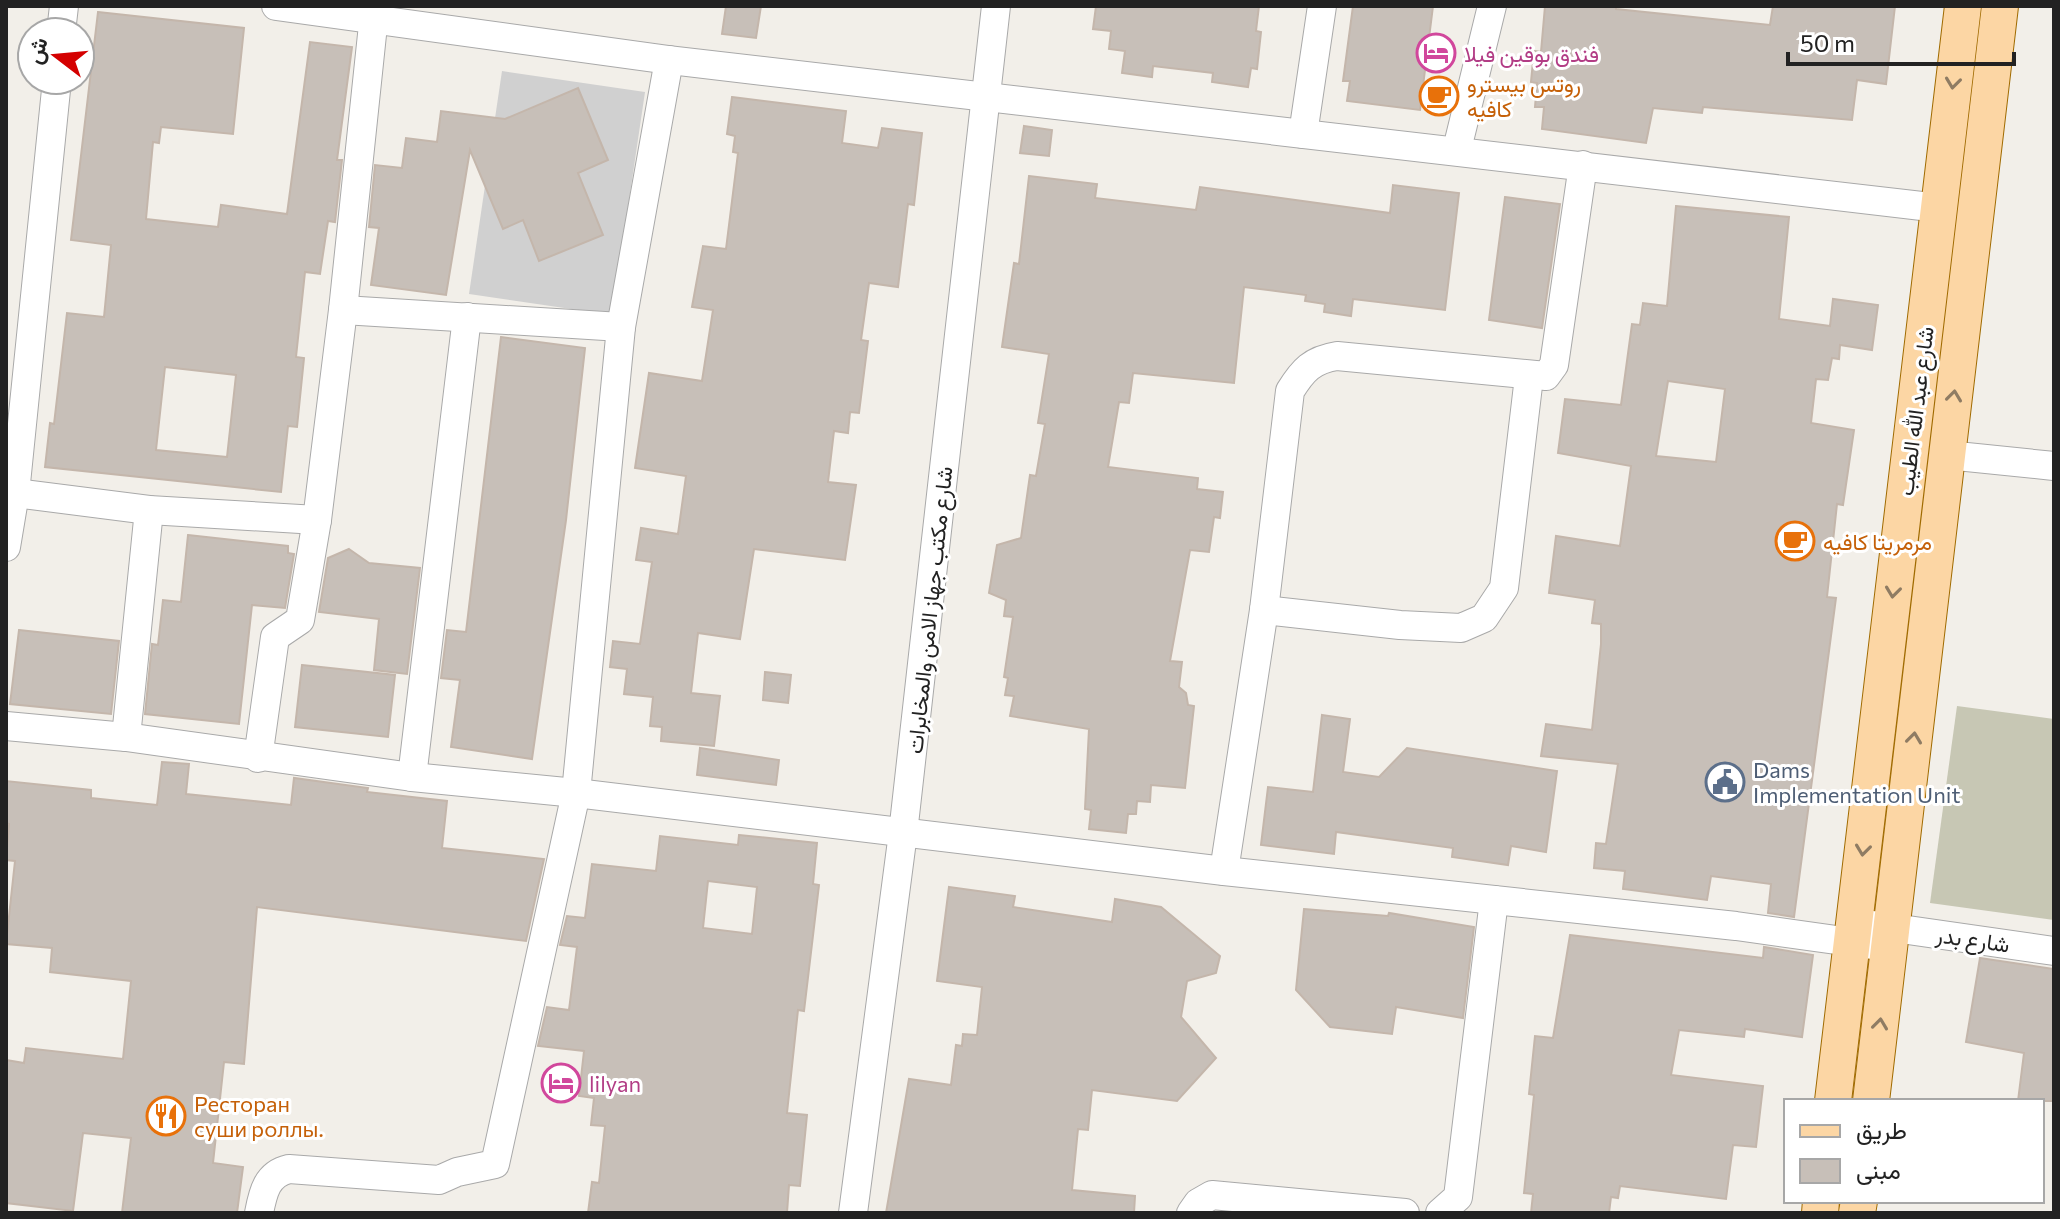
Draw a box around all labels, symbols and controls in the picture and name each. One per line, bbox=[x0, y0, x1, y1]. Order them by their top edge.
north arrow bbox=[16, 16, 96, 96]
scale bar bbox=[1788, 16, 2014, 66]
text: 50 m bbox=[1800, 28, 1855, 57]
hotel icon: فندق بوقين فيلا bbox=[1415, 32, 1457, 74]
text: ش bbox=[20, 34, 54, 67]
place label: فندق بوقين فيلا bbox=[1464, 40, 1599, 68]
place label: روتس بيسترو كافيه bbox=[1467, 70, 1581, 122]
cafe icon: روتس بيسترو كافيه bbox=[1418, 75, 1460, 117]
one-way arrow bbox=[1945, 77, 1962, 90]
street label: شارع عبد الله الطيب bbox=[1891, 325, 1941, 497]
one-way arrow bbox=[1945, 389, 1962, 403]
street label: شارع مكتب جهاز الامن والمخابرات bbox=[900, 465, 960, 755]
cafe icon: مرمريتا كافيه bbox=[1774, 520, 1816, 562]
place label: مرمريتا كافيه bbox=[1823, 528, 1932, 556]
one-way arrow bbox=[1885, 586, 1902, 599]
one-way arrow bbox=[1905, 731, 1922, 744]
place label: Dams Implementation Unit bbox=[1753, 756, 1960, 808]
public building icon: Dams Implementation Unit bbox=[1704, 761, 1746, 803]
one-way arrow bbox=[1854, 844, 1871, 857]
street label: شارع بدر bbox=[1933, 920, 2012, 960]
one-way arrow bbox=[1871, 1017, 1888, 1030]
hotel icon: lilyan bbox=[540, 1062, 582, 1104]
place label: lilyan bbox=[589, 1070, 641, 1097]
place label: Ресторан суши роллы. bbox=[194, 1090, 324, 1142]
restaurant icon: Ресторан суши роллы. bbox=[145, 1095, 187, 1137]
legend bbox=[1784, 1099, 2044, 1203]
text: طريق bbox=[1856, 1115, 1907, 1146]
text: مبنى bbox=[1856, 1155, 1901, 1185]

